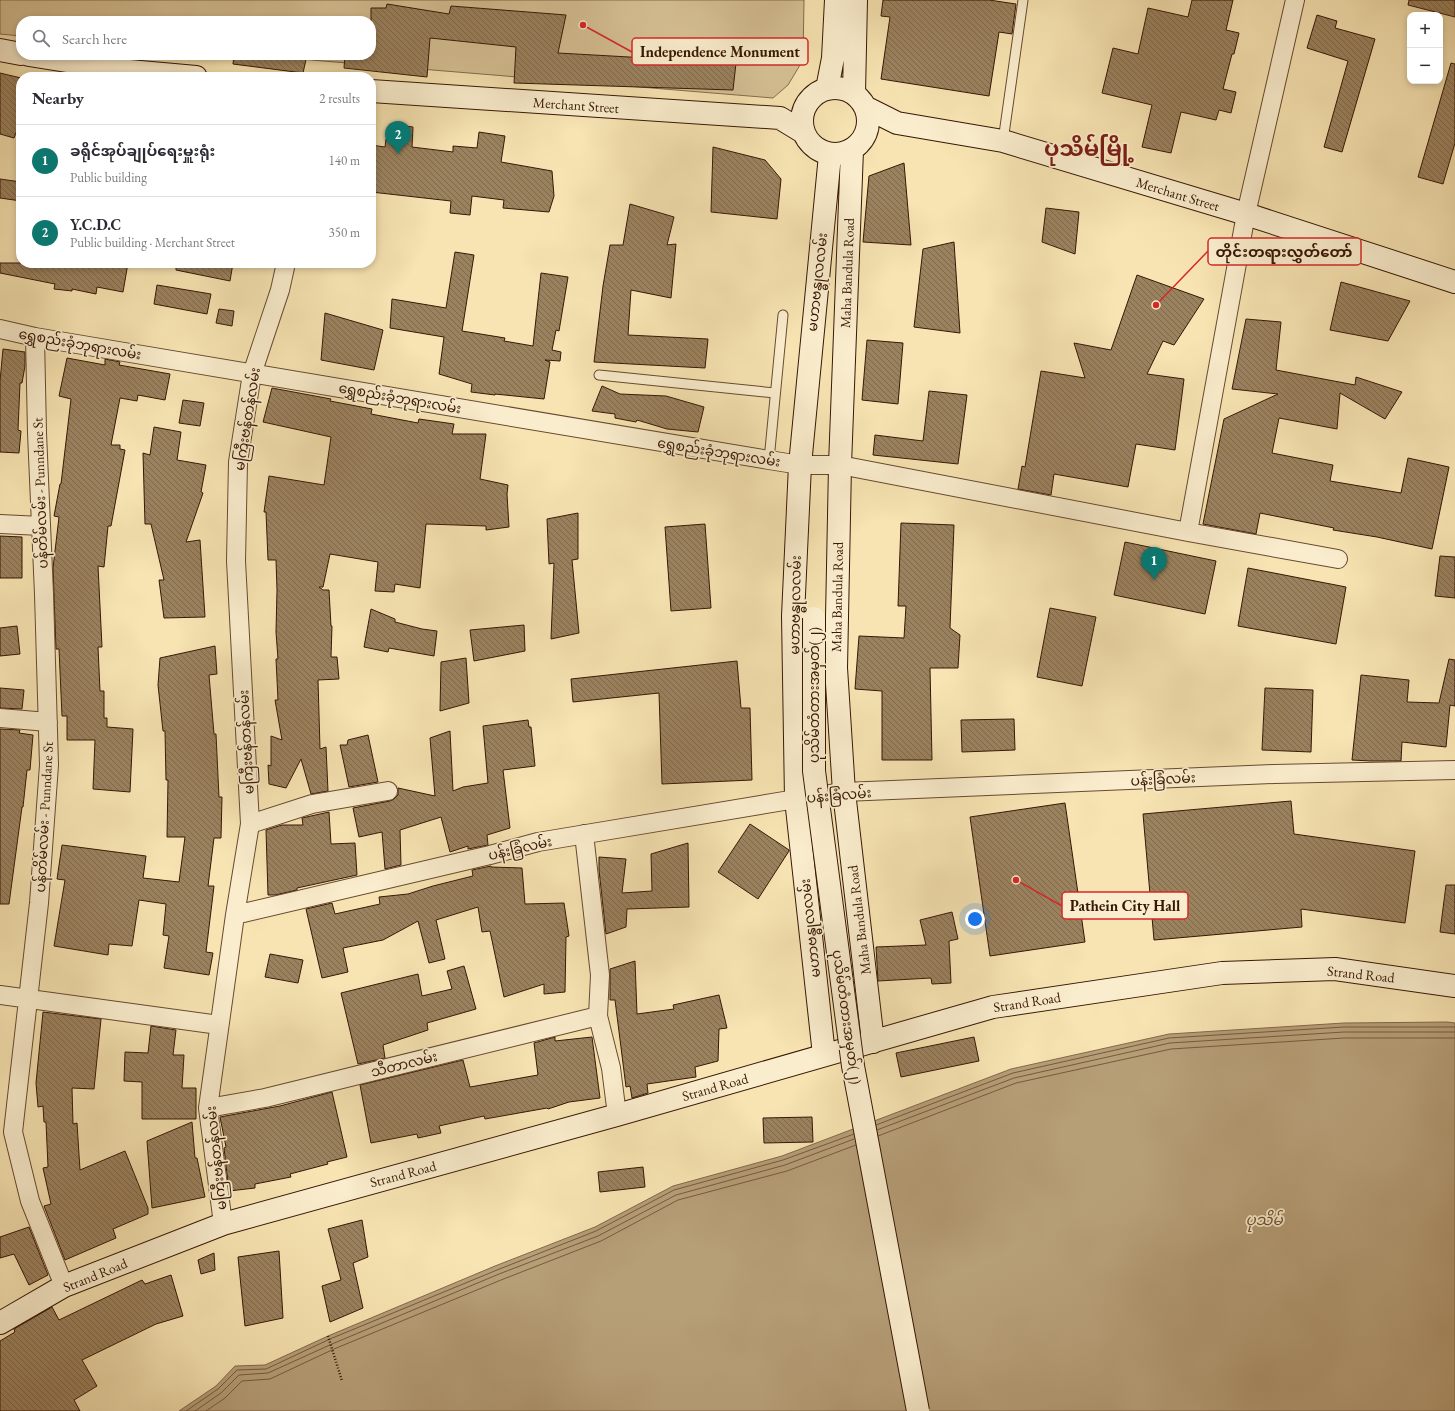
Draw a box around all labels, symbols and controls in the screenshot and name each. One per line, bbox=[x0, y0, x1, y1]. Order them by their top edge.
map controls bbox=[1407, 12, 1443, 84]
button: + bbox=[1407, 12, 1443, 48]
search box bbox=[16, 16, 376, 60]
icon: search bbox=[30, 27, 52, 49]
text: Search here bbox=[62, 29, 127, 48]
callout: Independence Monument bbox=[632, 38, 808, 65]
text: Independence Monument bbox=[640, 42, 800, 61]
button: − bbox=[1407, 48, 1443, 84]
text: Nearby bbox=[32, 87, 84, 109]
text: 2 results bbox=[319, 90, 360, 107]
street label: Merchant Street bbox=[532, 93, 620, 117]
pin: 2 bbox=[385, 121, 411, 154]
district label: ပုသိမ်မြို့ bbox=[1044, 133, 1134, 166]
text: ခရိုင်အုပ်ချုပ်ရေးမှူးရုံး bbox=[70, 141, 215, 160]
text: 1 bbox=[42, 152, 48, 169]
text: 140 m bbox=[329, 152, 360, 169]
text: Public building bbox=[70, 169, 147, 186]
street label: Merchant Street bbox=[1134, 173, 1222, 215]
text: Y.C.D.C bbox=[70, 215, 121, 234]
street label: Maha Bandula Road bbox=[836, 217, 858, 328]
text: 2 bbox=[42, 224, 48, 241]
text: 350 m bbox=[329, 224, 360, 241]
street label: မဟာဗန္ဓုလလမ်း bbox=[802, 232, 834, 333]
text: Public building · Merchant Street bbox=[70, 234, 235, 251]
callout: တိုင်းတရားလွှတ်တော် bbox=[1208, 238, 1361, 265]
text: တိုင်းတရားလွှတ်တော် bbox=[1216, 242, 1352, 264]
street label: ရွှေစည်းခုံဘုရားလမ်း bbox=[17, 323, 143, 367]
street label: မကြီးဗန်တန်လမ်း bbox=[229, 366, 267, 472]
street label: ရွှေစည်းခုံဘုရားလမ်း bbox=[337, 377, 463, 421]
street label: ပန်တိမ်လမ်း - Punndane St bbox=[27, 416, 55, 569]
street label: ရွှေစည်းခုံဘုရားလမ်း bbox=[656, 432, 782, 474]
street label: Maha Bandula Road bbox=[827, 541, 847, 652]
pin: 1 bbox=[1141, 547, 1167, 580]
street label: မဟာဗန္ဓုလလမ်း bbox=[784, 555, 808, 655]
street label: ပုသိမ်တံတားအမှတ်(၂) bbox=[804, 627, 826, 763]
street label: မကြီးဗန်တန်လမ်း bbox=[233, 689, 261, 795]
street label: ပန်တိမ်လမ်း - Punndane St bbox=[30, 740, 60, 893]
street label: ပန်းခြံလမ်း bbox=[1130, 767, 1196, 793]
street label: ပန်းခြံလမ်း bbox=[806, 782, 872, 810]
street label: ပန်းခြံလမ်း bbox=[486, 831, 554, 867]
street label: Maha Bandula Road bbox=[843, 863, 875, 976]
street label: မဟာဗန္ဓုလလမ်း bbox=[795, 877, 827, 978]
callout: Pathein City Hall bbox=[1062, 892, 1188, 919]
text: Pathein City Hall bbox=[1070, 896, 1181, 915]
your location bbox=[965, 909, 985, 929]
street label: ပုသိမ်တံတားအမှတ်(၂) bbox=[826, 948, 866, 1086]
street label: Strand Road bbox=[1326, 962, 1397, 987]
street label: Strand Road bbox=[992, 988, 1063, 1016]
street label: သီတာလမ်း bbox=[369, 1046, 439, 1081]
street label: Strand Road bbox=[680, 1069, 751, 1105]
street label: မကြီးဗန်တန်လမ်း bbox=[201, 1105, 233, 1211]
street label: Strand Road bbox=[368, 1156, 439, 1191]
water label: ပုသိမ် bbox=[1245, 1209, 1284, 1232]
street label: Strand Road bbox=[60, 1254, 131, 1296]

